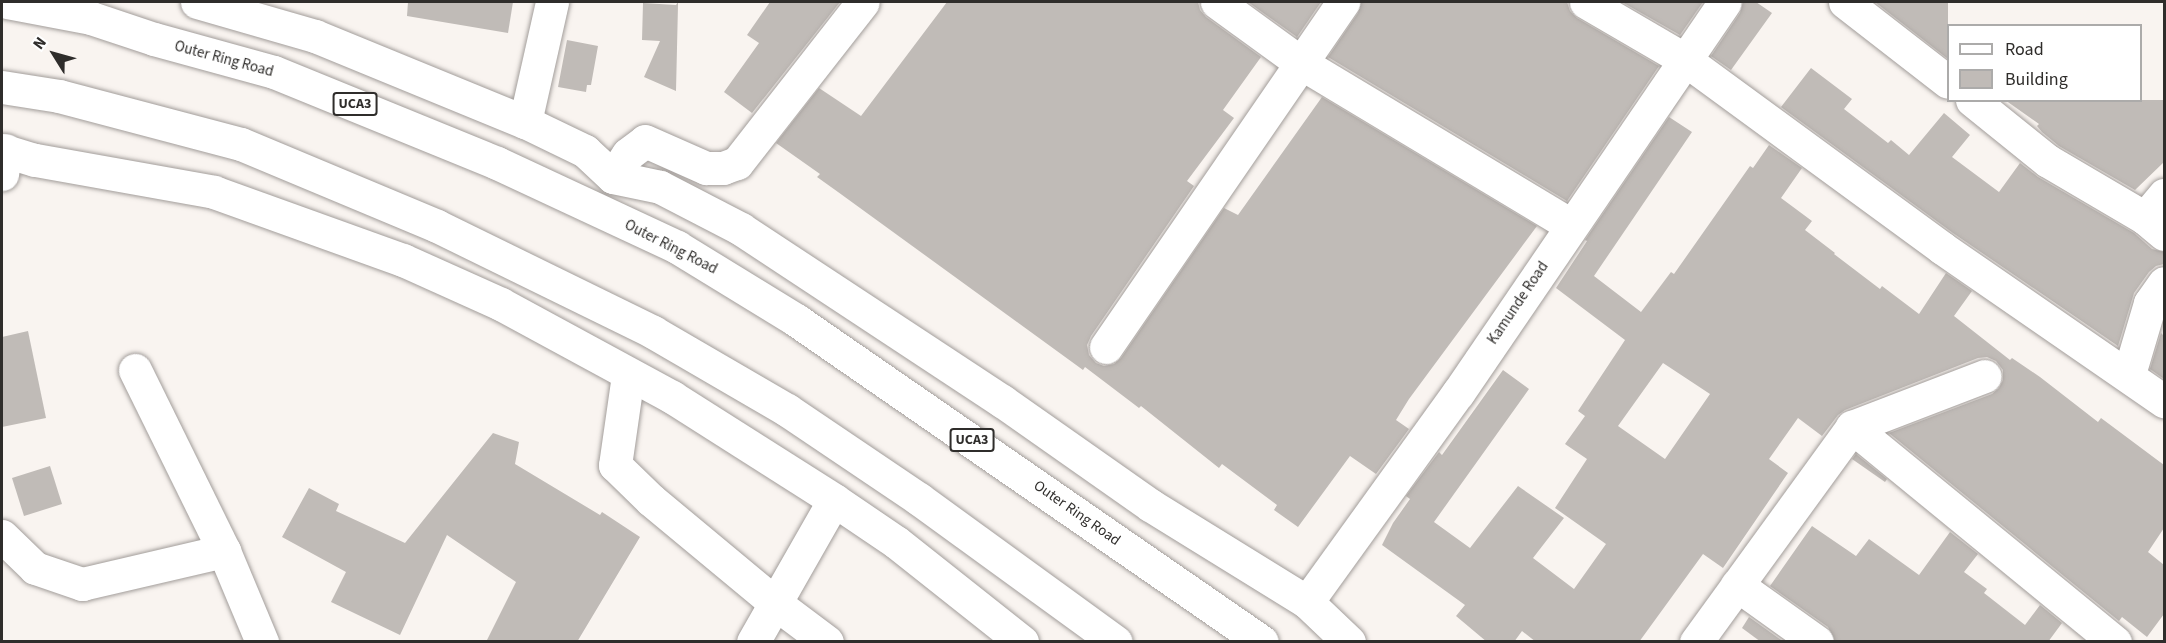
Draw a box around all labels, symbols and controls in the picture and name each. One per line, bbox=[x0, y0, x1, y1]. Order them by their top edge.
north arrow bbox=[24, 24, 84, 84]
legend bbox=[1947, 24, 2142, 102]
text: N bbox=[28, 32, 52, 54]
street label: Outer Ring Road bbox=[172, 37, 276, 81]
text: Road bbox=[2005, 37, 2044, 62]
text: Building bbox=[2005, 67, 2068, 92]
road number: UCA3 bbox=[332, 93, 378, 115]
street label: Outer Ring Road bbox=[622, 216, 720, 278]
street label: Kamunde Road bbox=[1484, 258, 1552, 348]
road number: UCA3 bbox=[950, 429, 994, 451]
street label: Outer Ring Road bbox=[1030, 476, 1124, 550]

